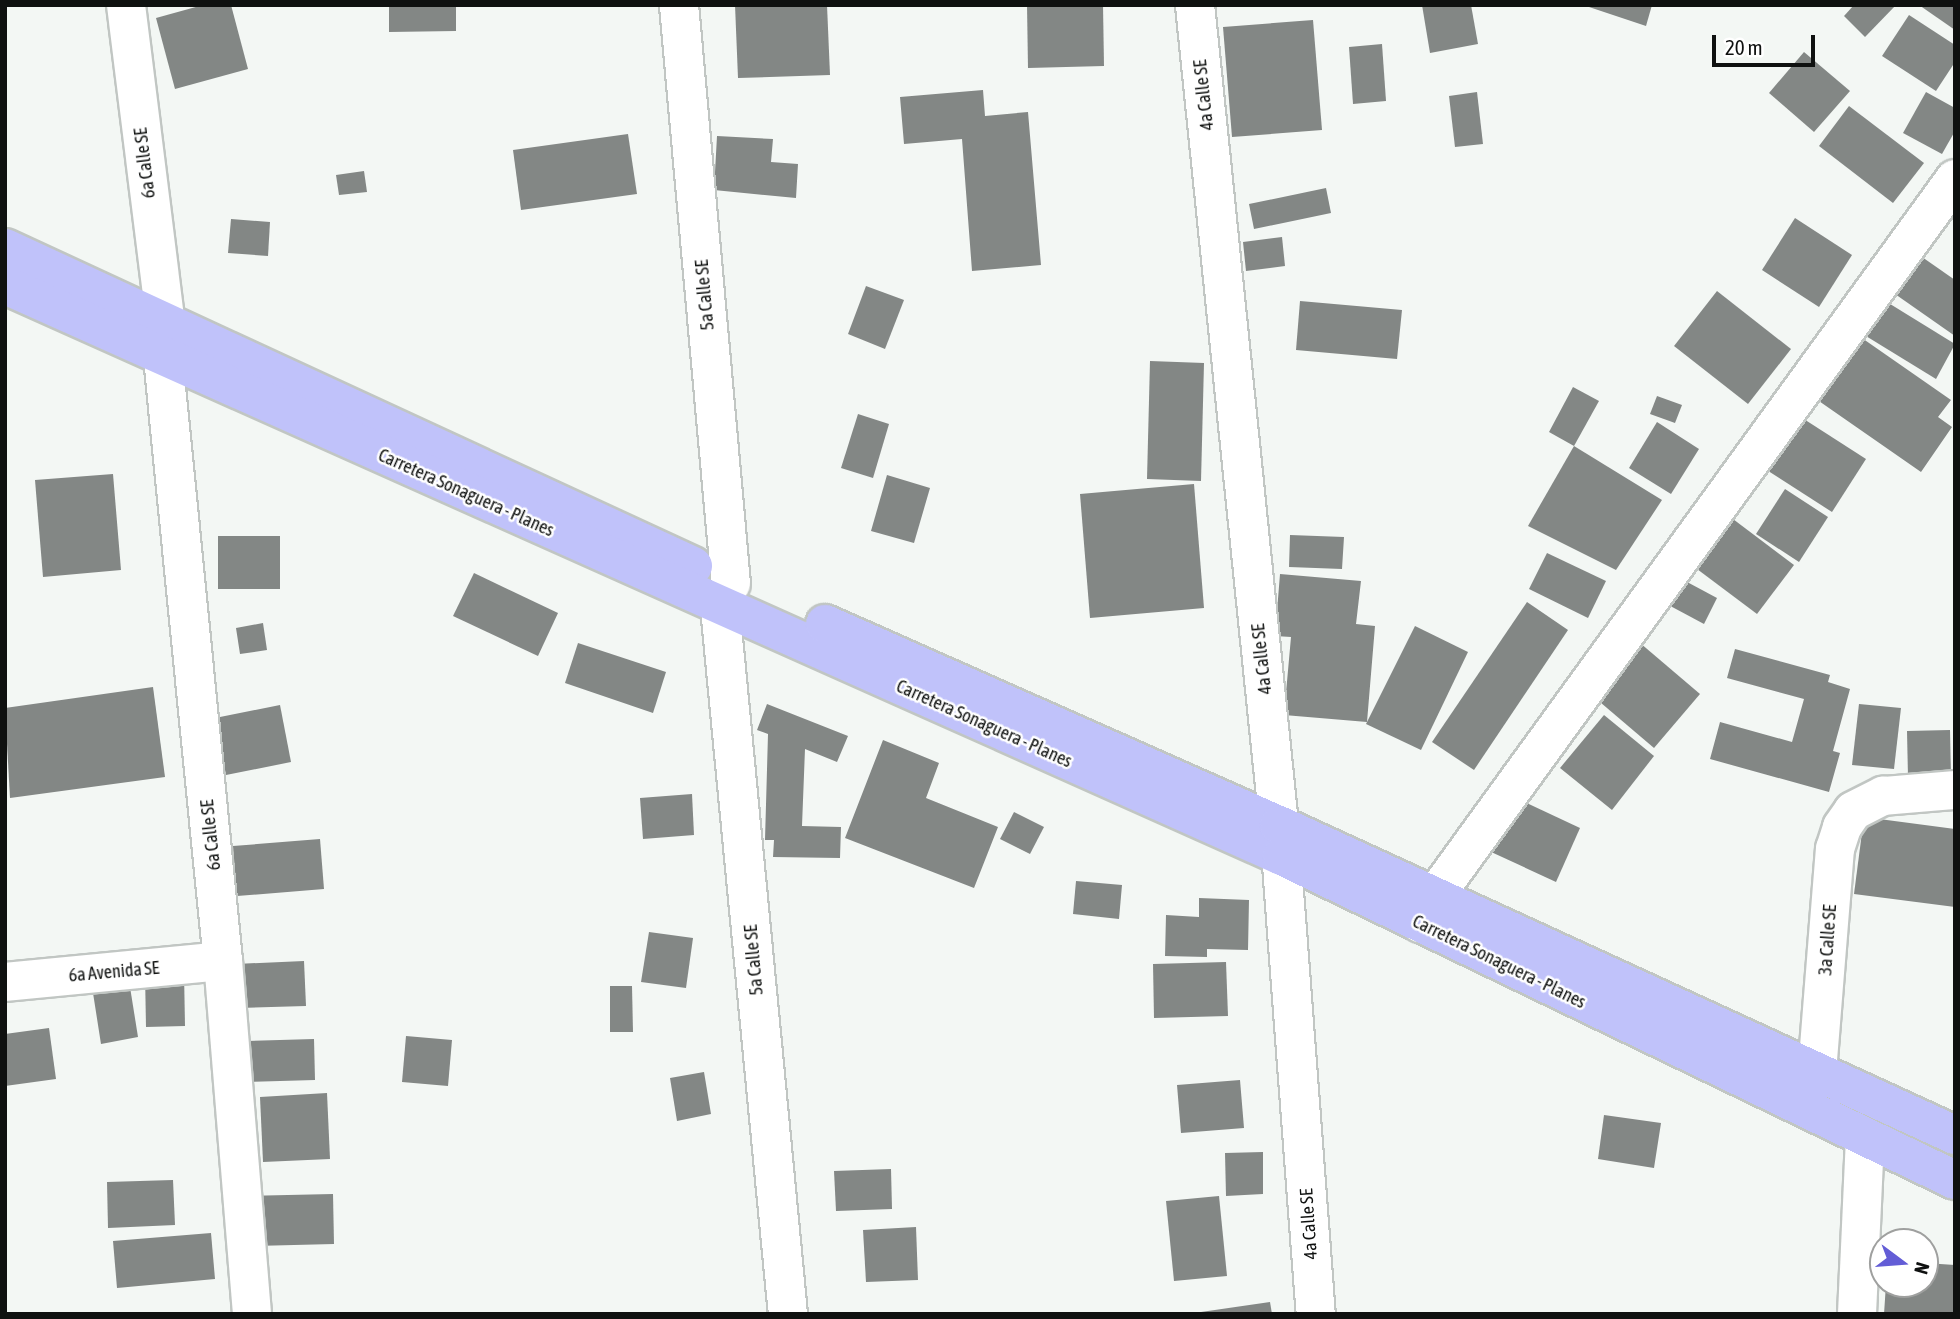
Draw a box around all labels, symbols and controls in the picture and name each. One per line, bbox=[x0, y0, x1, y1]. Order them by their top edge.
scale bar bbox=[1715, 21, 1818, 65]
text: 20 m bbox=[1725, 35, 1763, 59]
street label: 4a Calle SE bbox=[1190, 59, 1218, 131]
street label: 6a Calle SE bbox=[130, 126, 160, 200]
street label: 5a Calle SE bbox=[691, 259, 719, 331]
street label: Carretera Sonaguera - Planes bbox=[375, 445, 557, 541]
street label: 4a Calle SE bbox=[1248, 623, 1276, 695]
street label: Carretera Sonaguera - Planes bbox=[893, 676, 1075, 772]
street label: 6a Calle SE bbox=[197, 799, 225, 871]
street label: 3a Calle SE bbox=[1815, 904, 1841, 976]
street label: Carretera Sonaguera - Planes bbox=[1409, 911, 1589, 1013]
street label: 5a Calle SE bbox=[740, 924, 768, 996]
street label: 6a Avenida SE bbox=[68, 957, 160, 987]
street label: 4a Calle SE bbox=[1296, 1188, 1322, 1260]
north arrow bbox=[1869, 1228, 1939, 1298]
text: N bbox=[1910, 1260, 1934, 1277]

